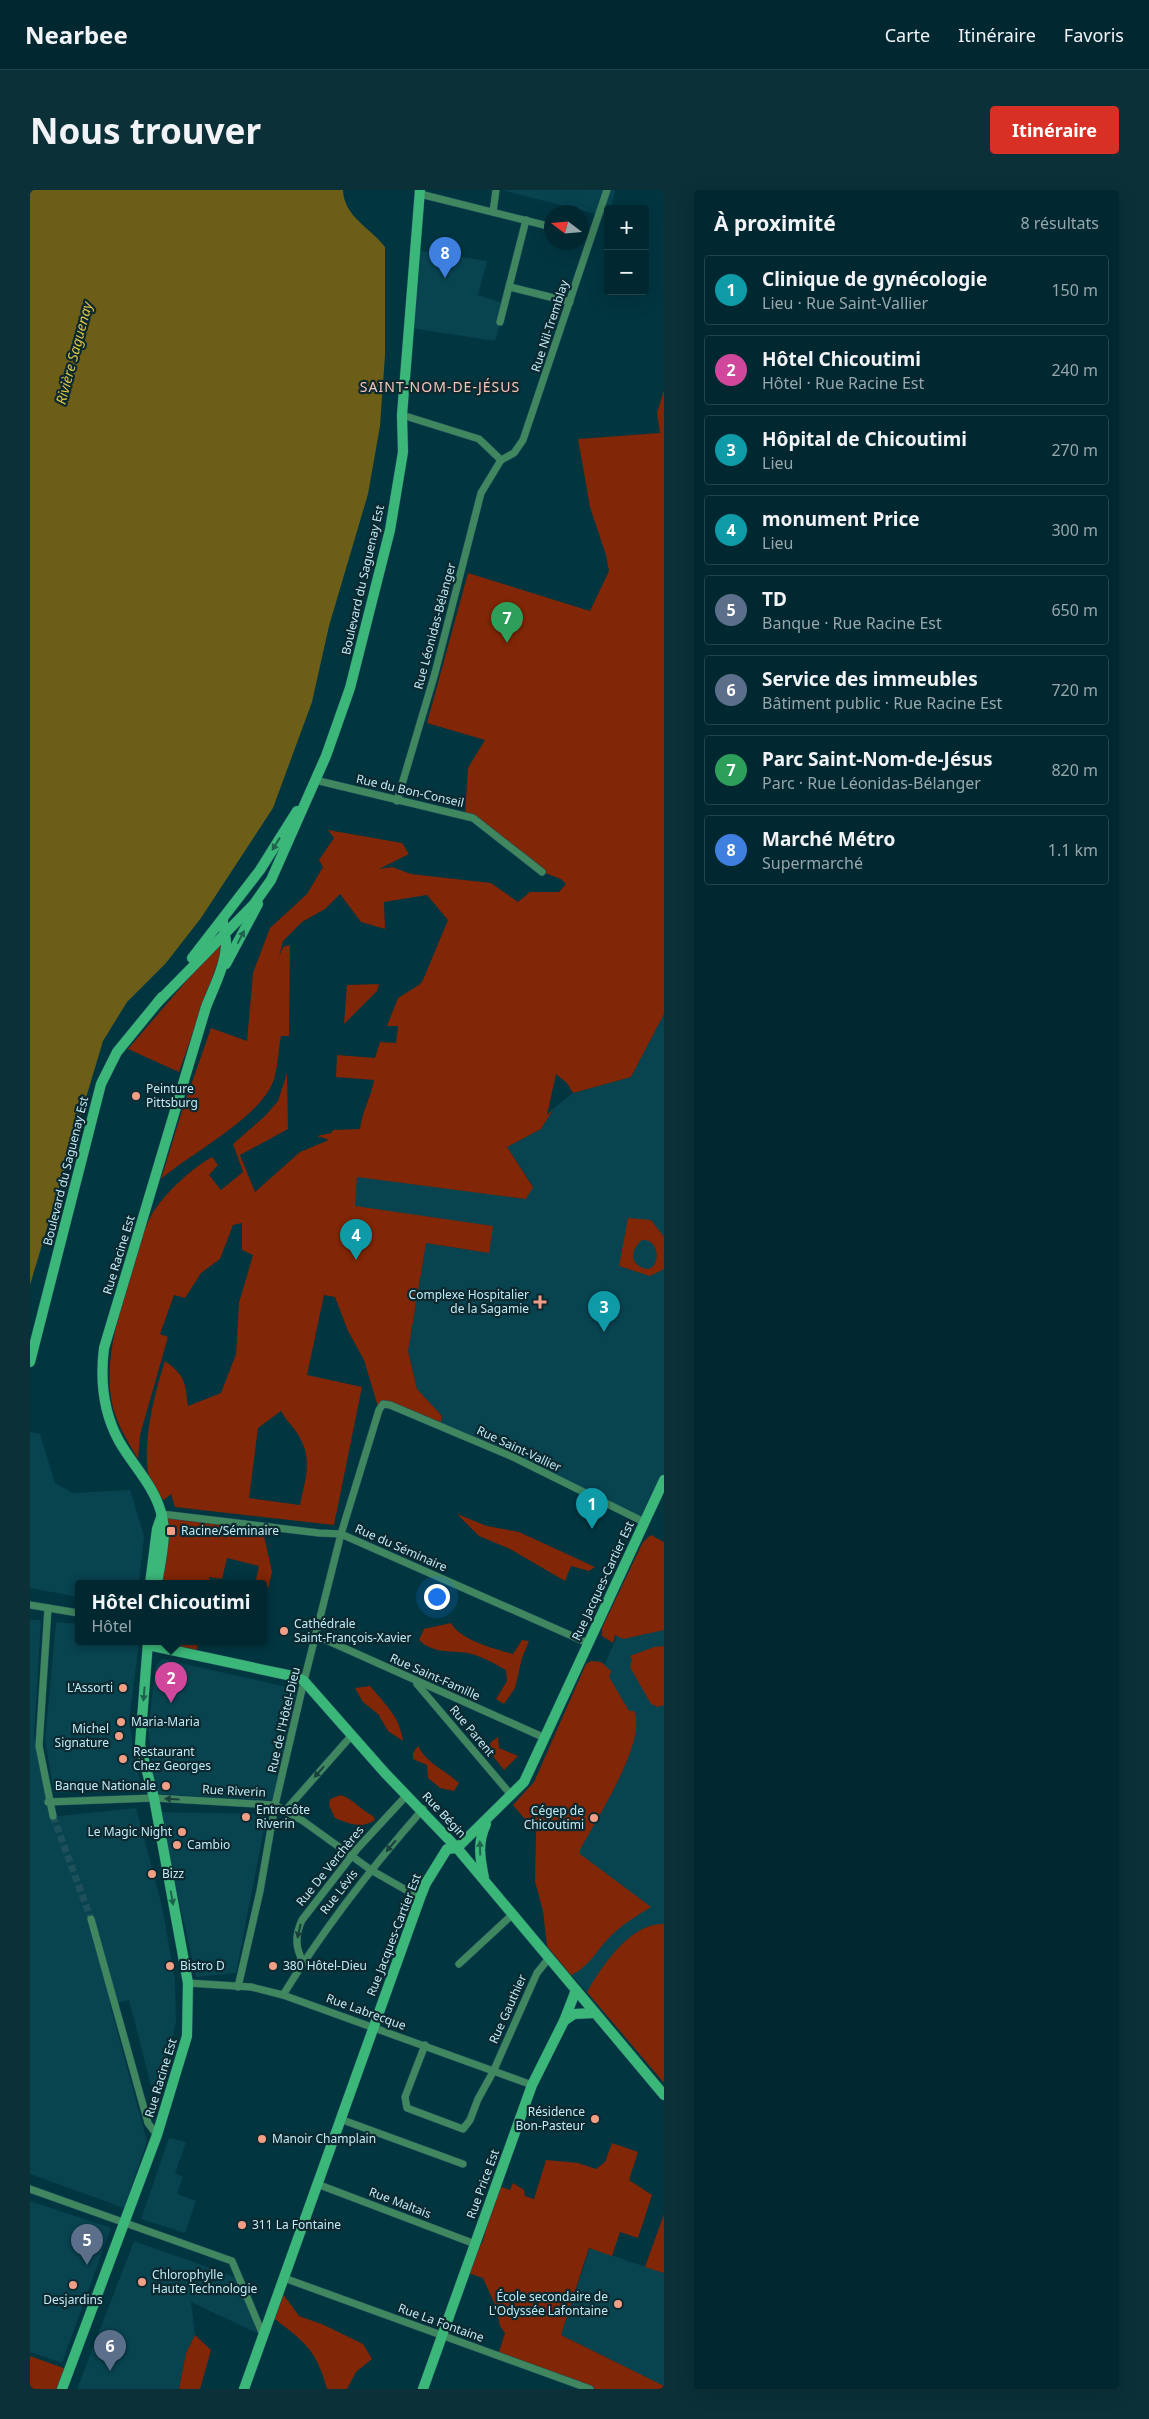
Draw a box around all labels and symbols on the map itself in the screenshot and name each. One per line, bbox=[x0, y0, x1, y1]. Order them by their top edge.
north arrow bbox=[544, 205, 589, 250]
pin: 8 bbox=[429, 237, 461, 278]
street label: Rue Nil-Tremblay bbox=[527, 277, 573, 374]
water label: Rivière Saguenay bbox=[51, 298, 97, 406]
district label: SAINT-NOM-DE-JÉSUS bbox=[360, 377, 520, 396]
street label: Boulevard du Saguenay Est bbox=[337, 503, 388, 656]
street label: Rue Léonidas-Bélanger bbox=[409, 561, 460, 691]
pin: 7 bbox=[491, 602, 523, 643]
street label: Rue du Bon-Conseil bbox=[355, 770, 466, 811]
one-way arrow bbox=[271, 838, 280, 851]
one-way arrow bbox=[237, 930, 245, 945]
place label: Peinture Pittsburg bbox=[146, 1080, 198, 1111]
marker: Peinture Pittsburg bbox=[130, 1090, 142, 1102]
street label: Boulevard du Saguenay Est bbox=[39, 1094, 92, 1247]
street label: Rue Racine Est bbox=[98, 1213, 139, 1296]
pin: 4 bbox=[340, 1219, 372, 1260]
place label: Complexe Hospitalier de la Sagamie bbox=[409, 1286, 529, 1317]
pin: 3 bbox=[588, 1291, 620, 1332]
marker: Complexe Hospitalier de la Sagamie bbox=[533, 1295, 547, 1309]
street label: Rue Saint-Vallier bbox=[474, 1422, 564, 1476]
pin: 1 bbox=[576, 1488, 608, 1529]
street label: Rue Jacques-Cartier Est bbox=[567, 1518, 638, 1643]
street label: Rue du Séminaire bbox=[352, 1520, 450, 1576]
place label: Racine/Séminaire bbox=[181, 1522, 279, 1539]
marker: Racine/Séminaire bbox=[165, 1525, 177, 1537]
your location bbox=[424, 1584, 450, 1610]
place label: Cathédrale Saint-François-Xavier bbox=[294, 1615, 412, 1646]
marker: Cathédrale Saint-François-Xavier bbox=[278, 1625, 290, 1637]
street label: Rue Saint-Famille bbox=[387, 1649, 483, 1704]
pin: 2 bbox=[155, 1662, 187, 1703]
street label: Rue de l'Hôtel-Dieu bbox=[263, 1665, 304, 1774]
place label: L'Assorti bbox=[67, 1679, 113, 1696]
marker: L'Assorti bbox=[117, 1682, 129, 1694]
one-way arrow bbox=[139, 1686, 147, 1702]
street label: Rue Parent bbox=[446, 1701, 499, 1760]
place label: Maria-Maria bbox=[131, 1713, 200, 1730]
marker: Maria-Maria bbox=[115, 1716, 127, 1728]
place label: Michel Signature bbox=[55, 1720, 109, 1751]
marker: Michel Signature bbox=[113, 1730, 125, 1742]
place label: Restaurant Chez Georges bbox=[133, 1743, 211, 1774]
marker: Restaurant Chez Georges bbox=[117, 1753, 129, 1765]
one-way arrow bbox=[314, 1765, 325, 1778]
place label: Banque Nationale bbox=[55, 1777, 156, 1794]
marker: Banque Nationale bbox=[160, 1780, 172, 1792]
street label: Rue Riverin bbox=[202, 1780, 266, 1801]
street label: Rue Bégin bbox=[419, 1788, 470, 1841]
one-way arrow bbox=[163, 1795, 179, 1803]
place label: Entrecôte Riverin bbox=[256, 1801, 310, 1832]
place label: Cégep de Chicoutimi bbox=[524, 1802, 584, 1833]
marker: Entrecôte Riverin bbox=[240, 1811, 252, 1823]
marker: Cégep de Chicoutimi bbox=[588, 1812, 600, 1824]
street label: Rue De Verchères bbox=[292, 1822, 368, 1910]
place label: Le Magic Night bbox=[88, 1823, 173, 1840]
marker: Le Magic Night bbox=[176, 1826, 188, 1838]
place label: Cambio bbox=[187, 1836, 230, 1853]
marker: Cambio bbox=[171, 1839, 183, 1851]
one-way arrow bbox=[385, 1840, 397, 1852]
one-way arrow bbox=[476, 1840, 484, 1856]
place label: Bizz bbox=[162, 1865, 185, 1882]
street label: Rue Lévis bbox=[316, 1866, 362, 1918]
marker: Bizz bbox=[146, 1868, 158, 1880]
street label: Rue Jacques-Cartier Est bbox=[362, 1870, 425, 1999]
one-way arrow bbox=[169, 1890, 177, 1906]
one-way arrow bbox=[295, 1923, 303, 1938]
place label: Bistro D bbox=[180, 1957, 225, 1974]
place label: 380 Hôtel-Dieu bbox=[283, 1957, 367, 1974]
marker: Bistro D bbox=[164, 1960, 176, 1972]
marker: 380 Hôtel-Dieu bbox=[267, 1960, 279, 1972]
street label: Rue Gauthier bbox=[485, 1971, 530, 2046]
street label: Rue Labrecque bbox=[324, 1989, 409, 2034]
street label: Rue Racine Est bbox=[140, 2036, 181, 2119]
place label: Résidence Bon-Pasteur bbox=[515, 2103, 585, 2134]
marker: Résidence Bon-Pasteur bbox=[589, 2113, 601, 2125]
place label: Manoir Champlain bbox=[272, 2130, 376, 2147]
marker: Manoir Champlain bbox=[256, 2133, 268, 2145]
street label: Rue Price Est bbox=[462, 2146, 503, 2221]
street label: Rue Maltais bbox=[367, 2183, 434, 2222]
place label: 311 La Fontaine bbox=[252, 2216, 341, 2233]
marker: 311 La Fontaine bbox=[236, 2219, 248, 2231]
pin: 5 bbox=[71, 2224, 103, 2265]
place label: Chlorophylle Haute Technologie bbox=[152, 2266, 258, 2297]
marker: Chlorophylle Haute Technologie bbox=[136, 2276, 148, 2288]
marker: Desjardins bbox=[67, 2279, 79, 2291]
place label: École secondaire de L'Odyssée Lafontaine bbox=[489, 2288, 608, 2319]
place label: Desjardins bbox=[43, 2291, 103, 2308]
marker: École secondaire de L'Odyssée Lafontaine bbox=[612, 2298, 624, 2310]
street label: Rue La Fontaine bbox=[396, 2299, 487, 2346]
pin: 6 bbox=[94, 2330, 126, 2371]

